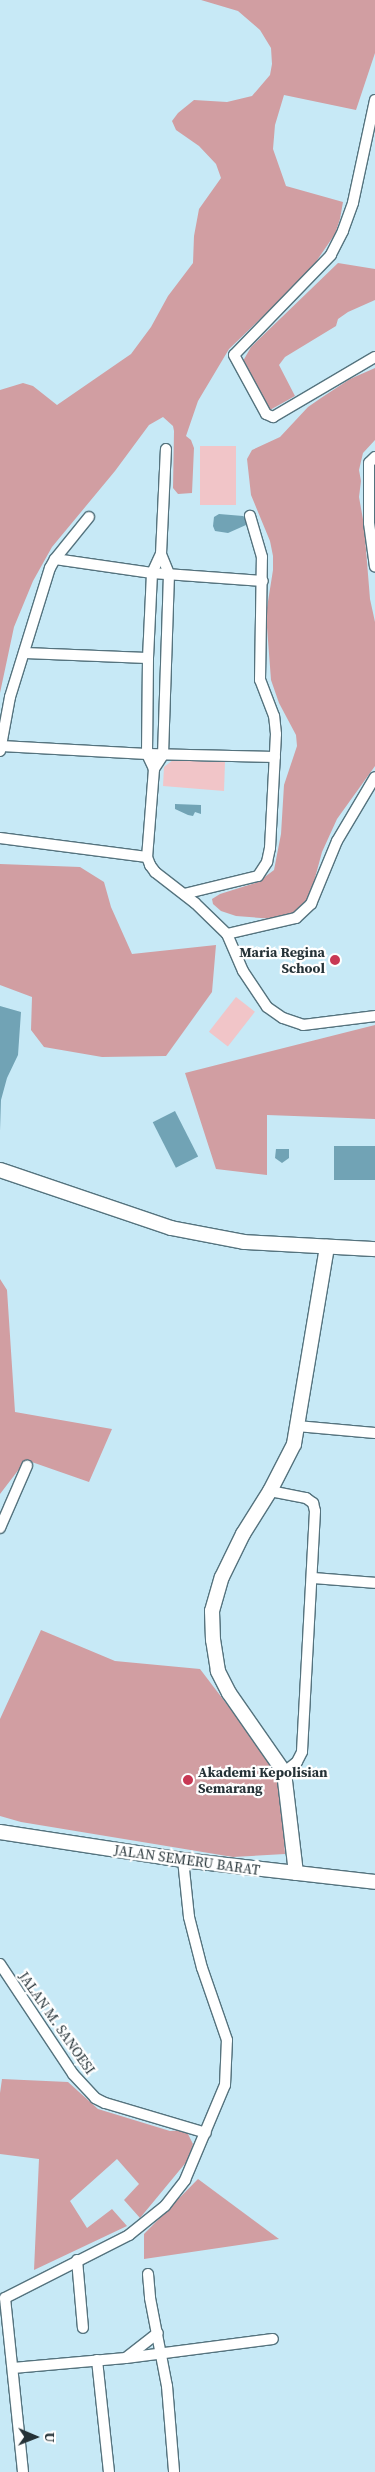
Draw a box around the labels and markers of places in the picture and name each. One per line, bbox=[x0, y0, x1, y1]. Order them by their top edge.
place label: Maria Regina School bbox=[239, 944, 325, 976]
marker: Maria Regina School bbox=[329, 954, 341, 966]
place label: Akademi Kepolisian Semarang bbox=[198, 1764, 328, 1796]
marker: Akademi Kepolisian Semarang bbox=[182, 1774, 194, 1786]

